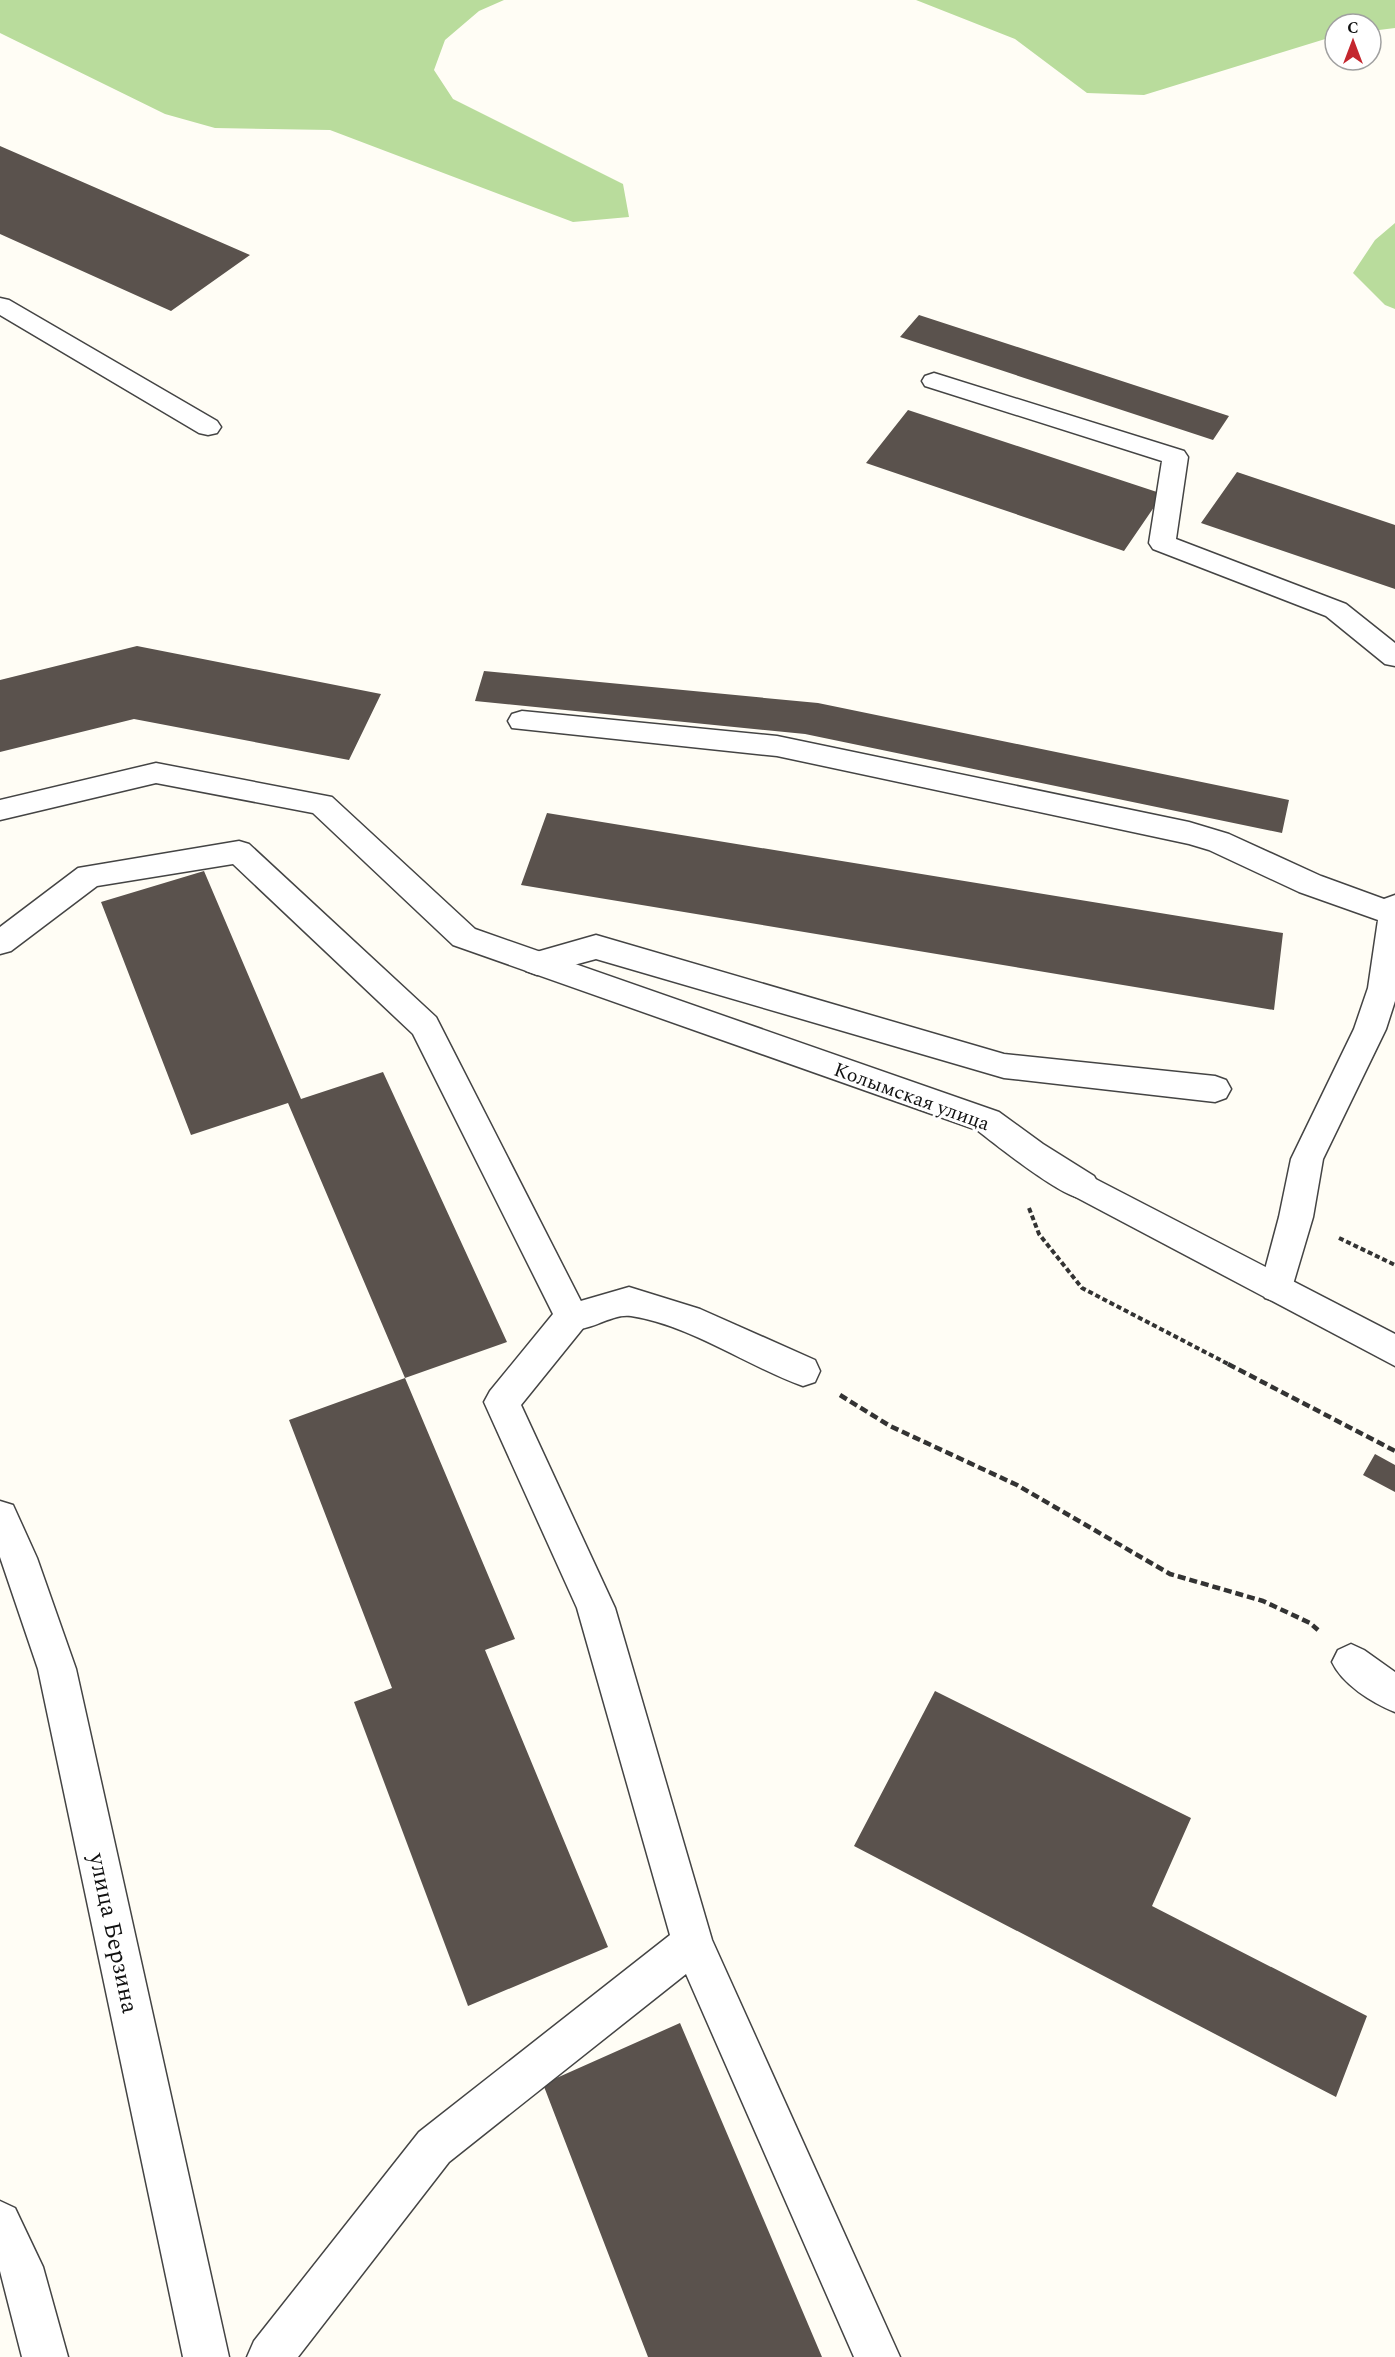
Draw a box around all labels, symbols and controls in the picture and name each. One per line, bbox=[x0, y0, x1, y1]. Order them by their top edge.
north arrow bbox=[1323, 12, 1383, 72]
text: С bbox=[1347, 16, 1359, 40]
street label: Колымская улица bbox=[829, 1055, 994, 1139]
street label: улица Берзина bbox=[78, 1849, 148, 2017]

